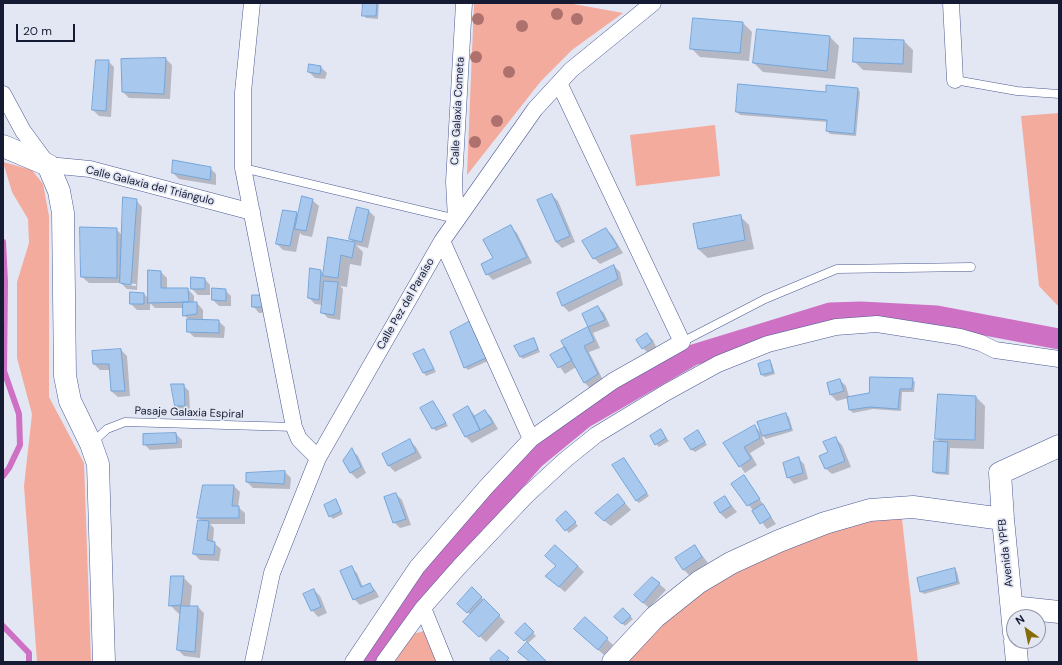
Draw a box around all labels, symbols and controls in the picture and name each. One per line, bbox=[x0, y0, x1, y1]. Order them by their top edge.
scale bar bbox=[18, 16, 77, 42]
text: 20 m bbox=[23, 23, 52, 39]
street label: Calle Galaxia Cometa bbox=[449, 57, 467, 165]
street label: Calle Galaxia del Triángulo bbox=[84, 164, 216, 208]
street label: Calle Pez del Paraíso bbox=[374, 256, 438, 352]
street label: Pasaje Galaxia Espiral bbox=[134, 405, 244, 421]
street label: Avenida YPFB bbox=[996, 518, 1016, 588]
north arrow bbox=[1006, 609, 1046, 649]
text: N bbox=[1013, 612, 1027, 628]

